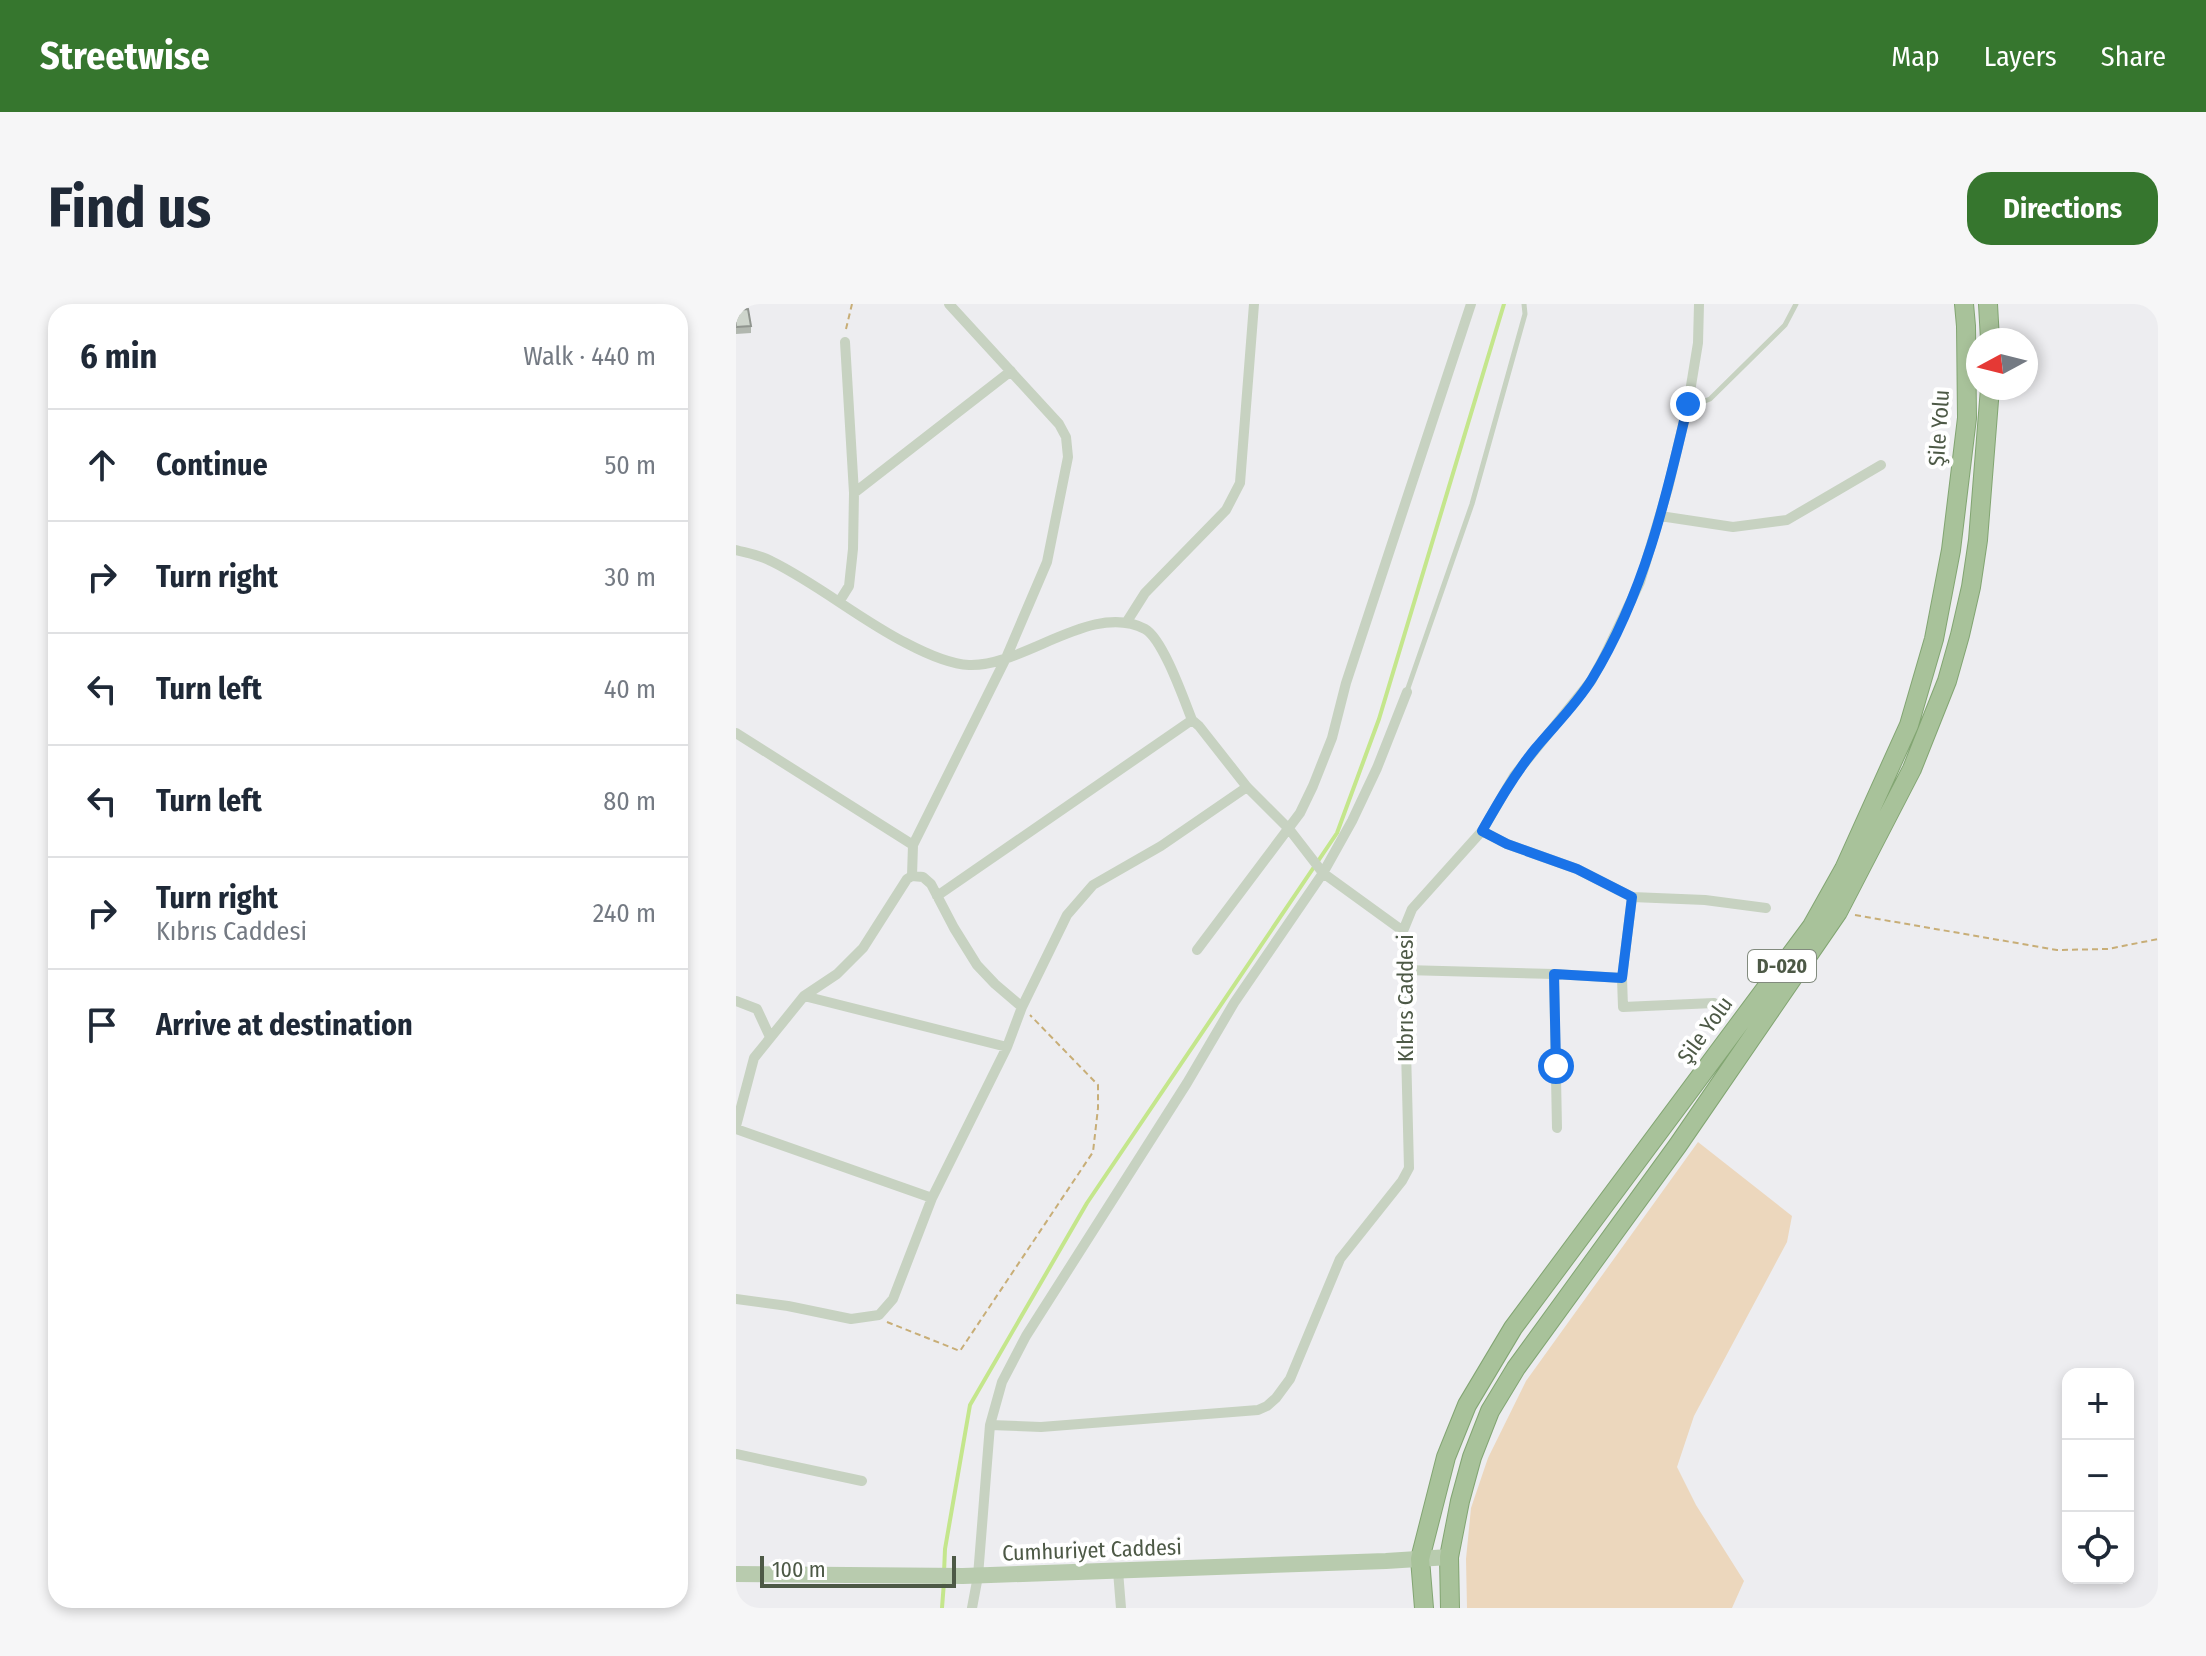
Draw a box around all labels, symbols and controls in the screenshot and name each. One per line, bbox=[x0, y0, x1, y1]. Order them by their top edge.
text: Streetwise bbox=[40, 33, 210, 79]
text: Map bbox=[1891, 40, 1940, 73]
text: Layers bbox=[1984, 40, 2057, 73]
text: Share bbox=[2101, 40, 2166, 73]
button: Directions bbox=[1967, 172, 2158, 245]
text: Find us bbox=[48, 175, 211, 242]
north arrow bbox=[1966, 328, 2038, 400]
text: 6 min bbox=[80, 336, 157, 377]
text: Walk · 440 m bbox=[523, 341, 656, 372]
route end bbox=[1670, 386, 1706, 422]
street label: Şile Yolu bbox=[1923, 389, 1955, 467]
icon: ahead bbox=[80, 443, 124, 487]
text: Continue bbox=[156, 447, 268, 483]
text: 50 m bbox=[604, 450, 656, 481]
icon: right bbox=[80, 555, 124, 599]
text: Turn right bbox=[156, 559, 278, 595]
text: 30 m bbox=[605, 562, 656, 593]
icon: left bbox=[80, 667, 124, 711]
text: Turn left bbox=[156, 671, 262, 707]
text: 40 m bbox=[604, 674, 656, 705]
icon: left bbox=[80, 779, 124, 823]
text: Turn left bbox=[156, 783, 262, 819]
text: 80 m bbox=[603, 786, 656, 817]
text: Turn right bbox=[156, 880, 278, 916]
icon: right bbox=[80, 891, 124, 935]
text: 240 m bbox=[593, 898, 656, 929]
text: Kıbrıs Caddesi bbox=[156, 916, 307, 947]
street label: Kıbrıs Caddesi bbox=[1392, 934, 1419, 1062]
road number: D-020 bbox=[1748, 950, 1816, 982]
street label: Şile Yolu bbox=[1672, 991, 1738, 1069]
icon: arrive bbox=[80, 1003, 124, 1047]
text: Arrive at destination bbox=[156, 1007, 413, 1043]
route start bbox=[1538, 1048, 1574, 1084]
map controls bbox=[2062, 1368, 2134, 1584]
button: + bbox=[2062, 1368, 2134, 1440]
button: − bbox=[2062, 1440, 2134, 1512]
button: locate bbox=[2062, 1512, 2134, 1584]
street label: Cumhuriyet Caddesi bbox=[1002, 1533, 1182, 1567]
scale bar bbox=[760, 1552, 956, 1588]
text: 100 m bbox=[772, 1556, 826, 1583]

